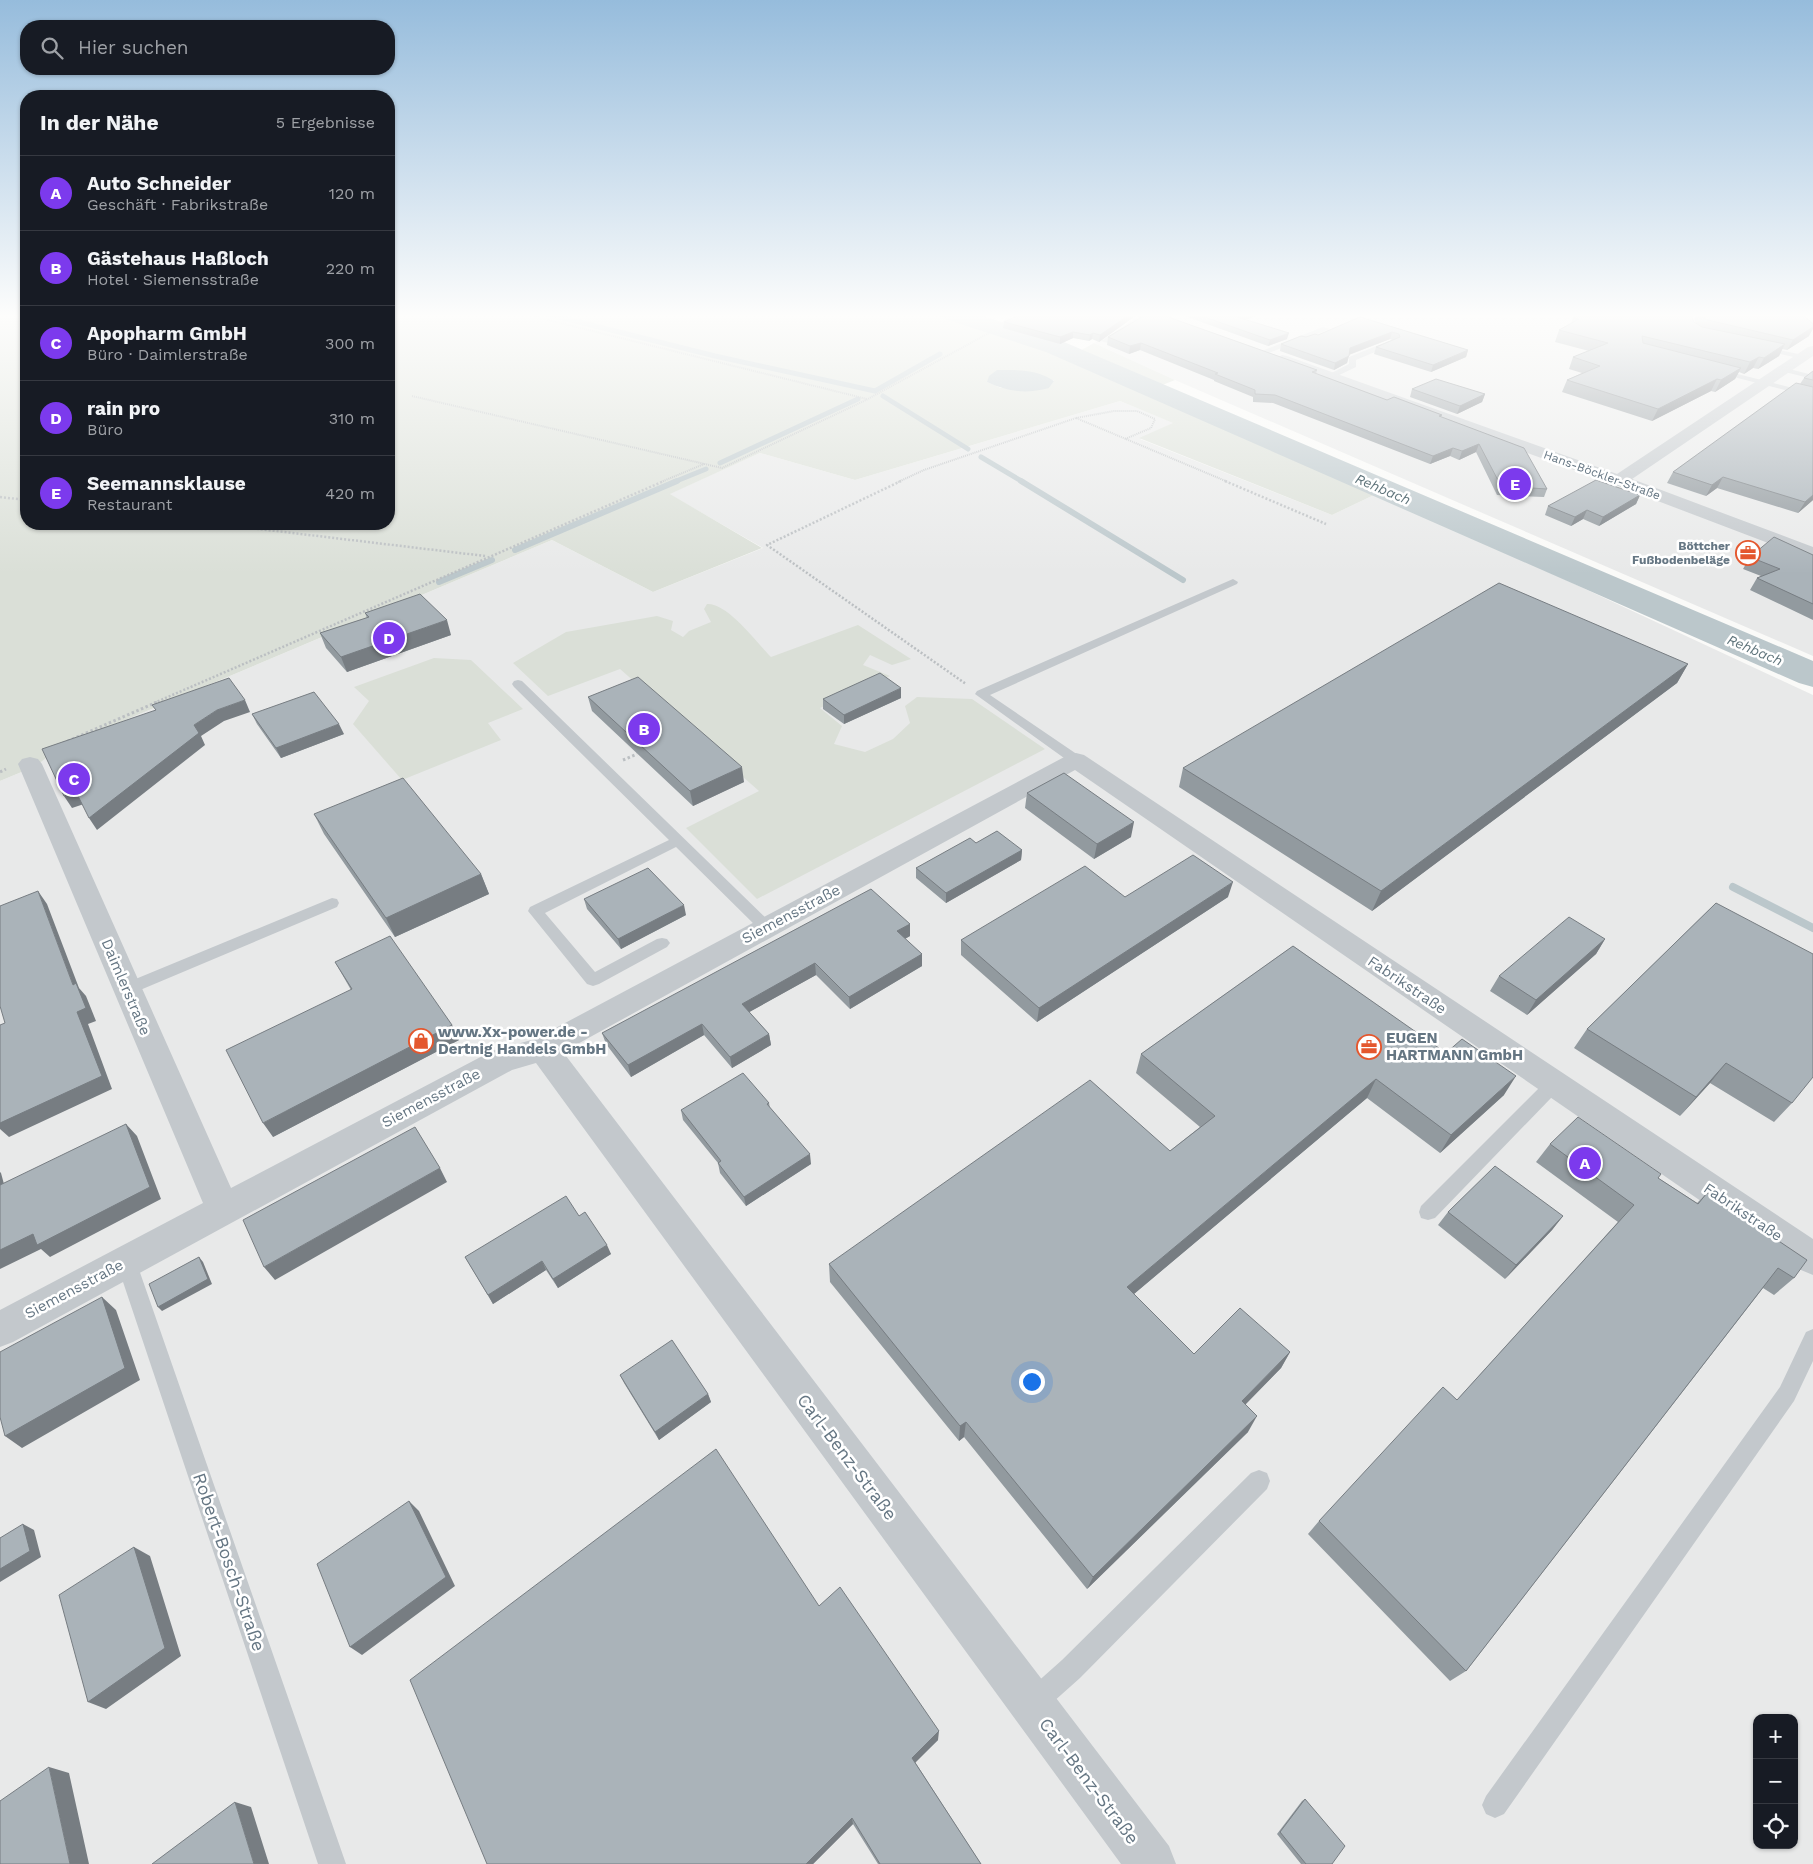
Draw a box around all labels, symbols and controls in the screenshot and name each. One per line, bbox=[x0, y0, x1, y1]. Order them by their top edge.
search box bbox=[20, 20, 395, 75]
icon: search bbox=[38, 34, 66, 62]
text: Hier suchen bbox=[78, 36, 189, 59]
text: In der Nähe bbox=[40, 110, 159, 135]
text: 5 Ergebnisse bbox=[276, 113, 375, 132]
text: Auto Schneider bbox=[87, 172, 231, 195]
text: A bbox=[51, 184, 61, 203]
text: 120 m bbox=[329, 184, 375, 203]
text: Geschäft · Fabrikstraße bbox=[87, 195, 268, 214]
text: Gästehaus Haßloch bbox=[87, 247, 269, 270]
text: B bbox=[51, 259, 61, 278]
text: 220 m bbox=[326, 259, 375, 278]
text: Hotel · Siemensstraße bbox=[87, 270, 259, 289]
text: Apopharm GmbH bbox=[87, 322, 247, 345]
text: C bbox=[51, 334, 61, 353]
text: 300 m bbox=[325, 334, 375, 353]
text: Büro · Daimlerstraße bbox=[87, 345, 248, 364]
text: rain pro bbox=[87, 397, 160, 420]
text: D bbox=[50, 409, 62, 428]
text: 310 m bbox=[329, 409, 375, 428]
text: Büro bbox=[87, 420, 123, 439]
street label: Hans-Böckler-Straße bbox=[1542, 447, 1662, 503]
pin: E bbox=[1499, 465, 1531, 503]
water label: Rehbach bbox=[1353, 470, 1413, 508]
text: Seemannsklause bbox=[87, 472, 246, 495]
text: E bbox=[51, 484, 61, 503]
text: 420 m bbox=[325, 484, 375, 503]
text: Restaurant bbox=[87, 495, 173, 514]
place label: Böttcher Fußbodenbeläge bbox=[1632, 539, 1731, 567]
office icon: Böttcher Fußbodenbeläge bbox=[1735, 540, 1761, 566]
pin: D bbox=[373, 619, 405, 657]
water label: Rehbach bbox=[1725, 631, 1785, 669]
pin: B bbox=[628, 710, 660, 748]
pin: C bbox=[58, 760, 90, 798]
street label: Siemensstraße bbox=[739, 881, 843, 947]
street label: Daimlerstraße bbox=[98, 936, 154, 1038]
street label: Fabrikstraße bbox=[1364, 952, 1450, 1018]
place label: www.Xx-power.de - Dertnig Handels GmbH bbox=[438, 1023, 606, 1058]
shop icon: www.Xx-power.de - Dertnig Handels GmbH bbox=[408, 1028, 434, 1054]
place label: EUGEN HARTMANN GmbH bbox=[1386, 1029, 1523, 1064]
office icon: EUGEN HARTMANN GmbH bbox=[1356, 1034, 1382, 1060]
street label: Siemensstraße bbox=[379, 1065, 483, 1131]
pin: A bbox=[1569, 1144, 1601, 1182]
street label: Fabrikstraße bbox=[1700, 1179, 1786, 1245]
street label: Siemensstraße bbox=[22, 1256, 126, 1322]
your location bbox=[1019, 1369, 1045, 1395]
street label: Carl-Benz-Straße bbox=[793, 1389, 902, 1524]
street label: Robert-Bosch-Straße bbox=[189, 1470, 270, 1654]
street label: Carl-Benz-Straße bbox=[1035, 1713, 1144, 1848]
map controls bbox=[1753, 1714, 1798, 1849]
button: + bbox=[1753, 1714, 1798, 1759]
button: − bbox=[1753, 1759, 1798, 1804]
button: locate bbox=[1753, 1804, 1798, 1849]

